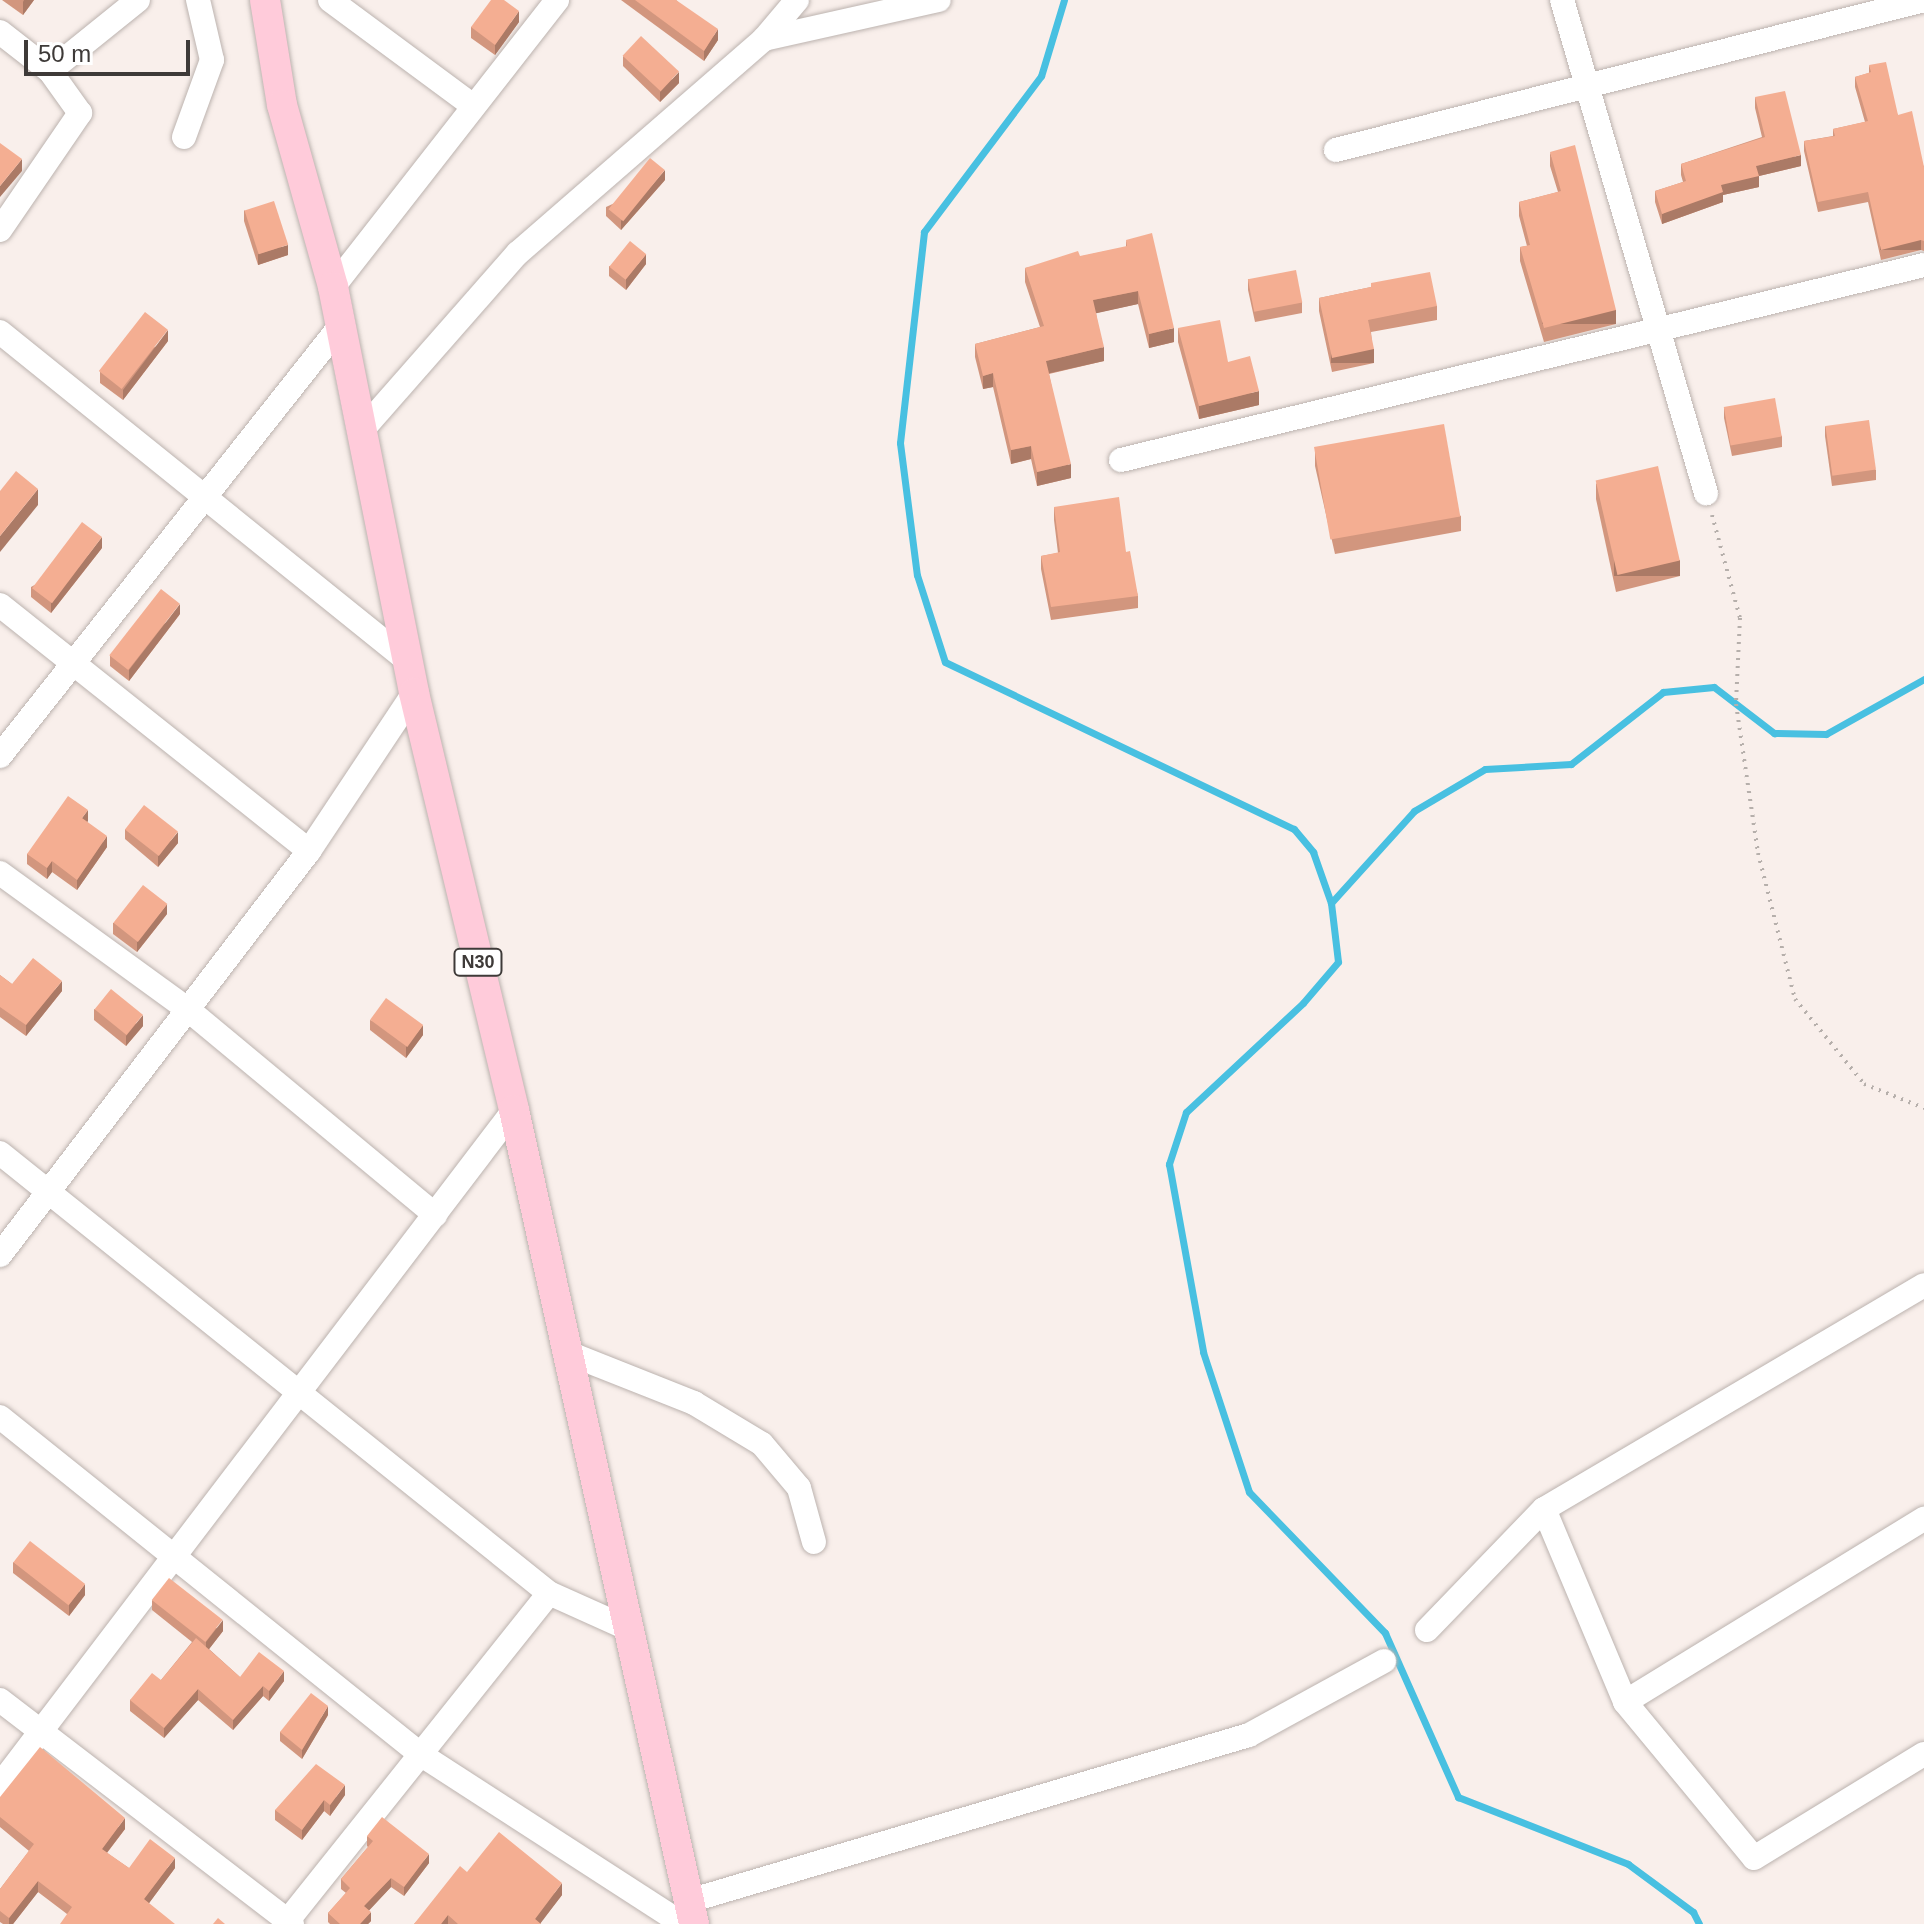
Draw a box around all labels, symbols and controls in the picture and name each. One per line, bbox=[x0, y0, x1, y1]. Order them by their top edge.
scale bar bbox=[28, 24, 194, 74]
text: 50 m bbox=[38, 40, 91, 67]
road number: N30 bbox=[452, 948, 504, 976]

